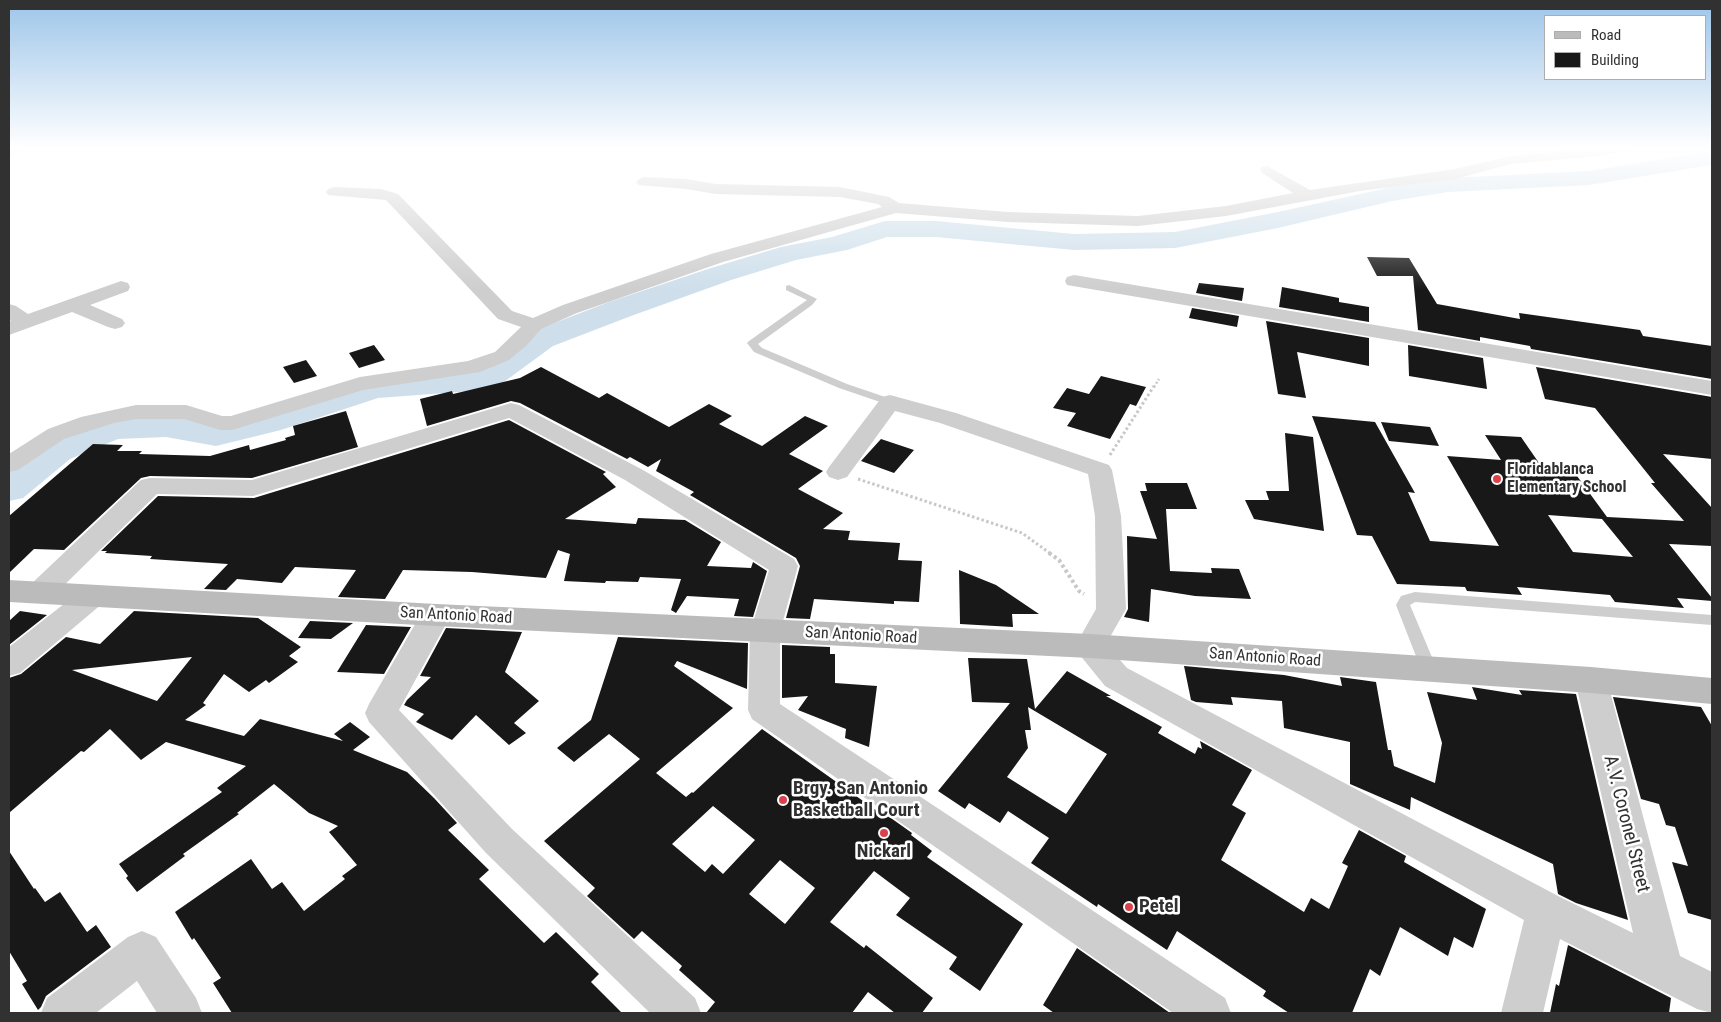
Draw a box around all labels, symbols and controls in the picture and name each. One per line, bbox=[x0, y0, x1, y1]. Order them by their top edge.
legend bbox=[1544, 15, 1706, 80]
text: Road bbox=[1591, 26, 1621, 44]
text: Building bbox=[1591, 51, 1639, 69]
place label: Floridablanca Elementary School bbox=[1507, 460, 1626, 498]
marker: Floridablanca Elementary School bbox=[1491, 473, 1503, 485]
street label: San Antonio Road bbox=[399, 603, 513, 629]
street label: San Antonio Road bbox=[804, 623, 918, 649]
street label: San Antonio Road bbox=[1208, 645, 1322, 671]
street label: A.V. Coronel Street bbox=[1598, 753, 1654, 895]
place label: Brgy. San Antonio Basketball Court bbox=[793, 778, 928, 822]
marker: Brgy. San Antonio Basketball Court bbox=[777, 794, 789, 806]
marker: Nickarl bbox=[878, 827, 890, 839]
place label: Nickarl bbox=[857, 841, 911, 863]
place label: Petel bbox=[1139, 896, 1178, 918]
marker: Petel bbox=[1123, 901, 1135, 913]

